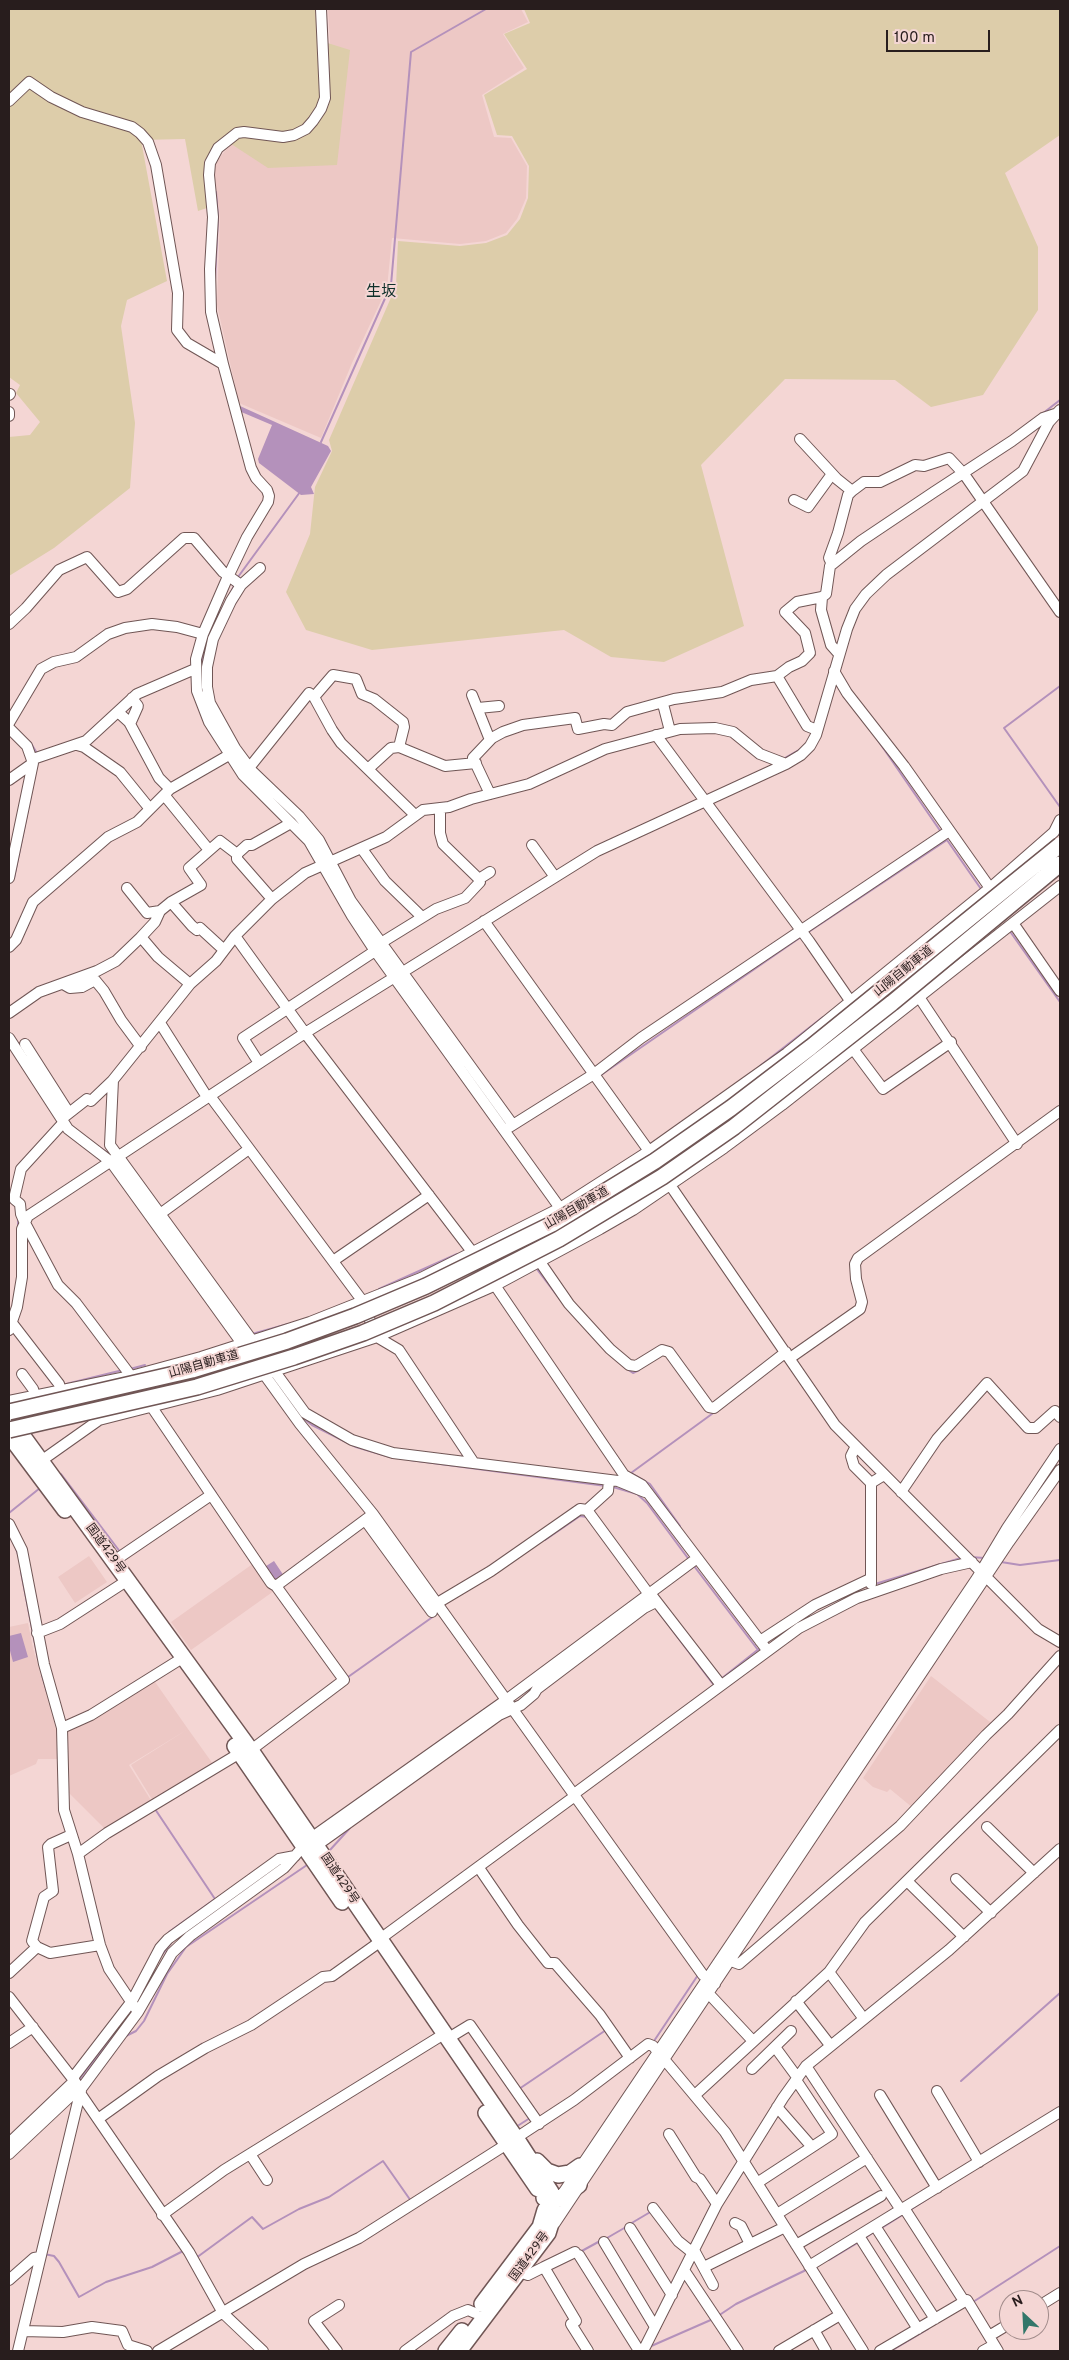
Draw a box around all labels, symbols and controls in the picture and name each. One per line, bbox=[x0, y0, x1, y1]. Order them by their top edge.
scale bar bbox=[889, 20, 993, 52]
text: 100 m bbox=[894, 29, 935, 48]
district label: 生坂 bbox=[366, 284, 396, 302]
street label: 山陽自動車道 bbox=[871, 944, 937, 1000]
street label: 山陽自動車道 bbox=[542, 1185, 612, 1233]
street label: 山陽自動車道 bbox=[167, 1348, 241, 1382]
street label: 国道429号 bbox=[82, 1521, 128, 1577]
street label: 国道429号 bbox=[317, 1851, 361, 1907]
street label: 国道429号 bbox=[507, 2229, 553, 2285]
north arrow bbox=[999, 2290, 1049, 2340]
text: N bbox=[1010, 2292, 1026, 2312]

